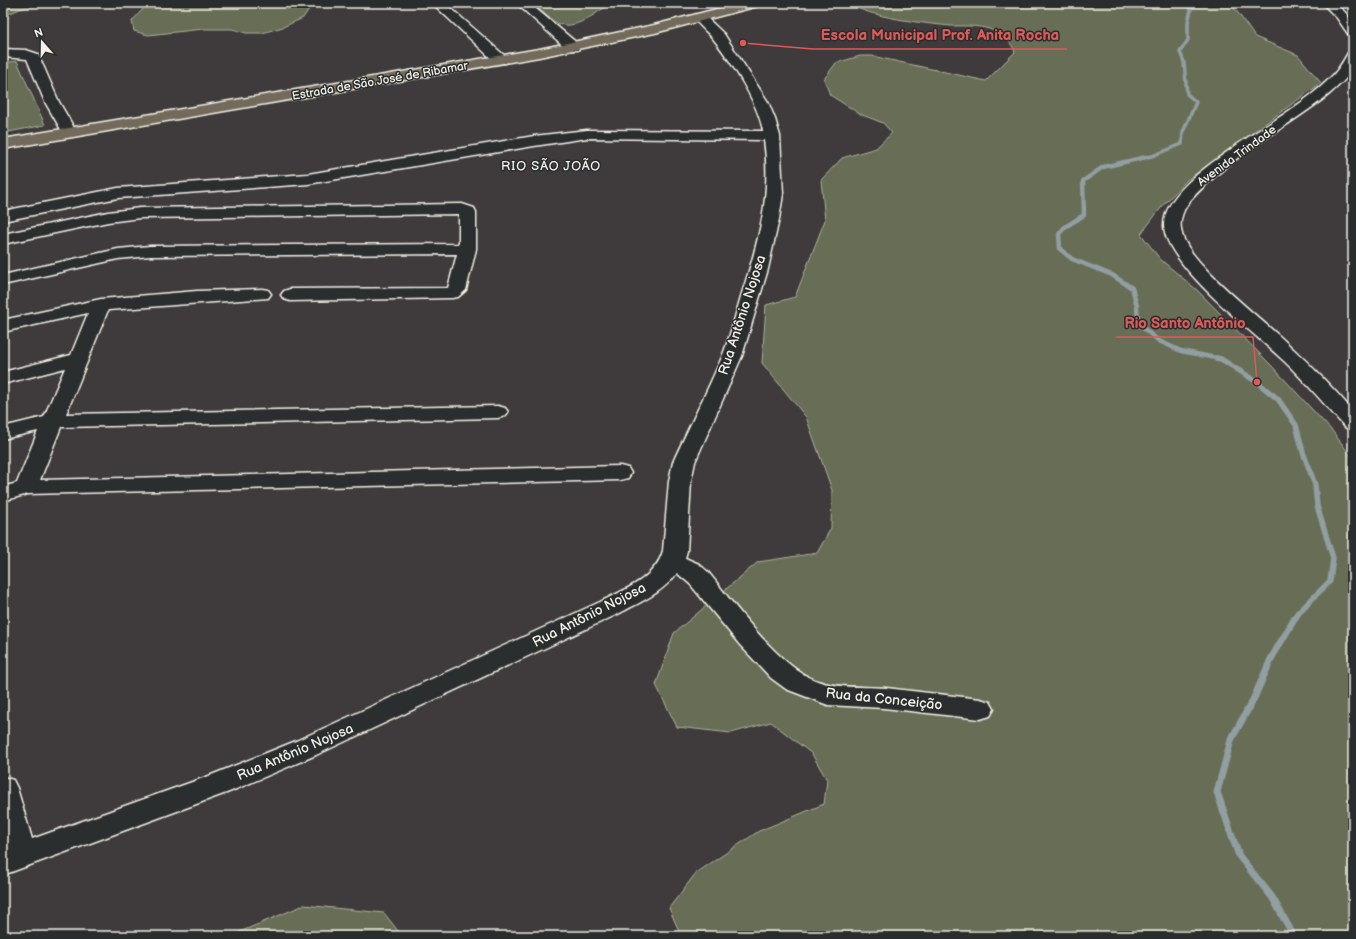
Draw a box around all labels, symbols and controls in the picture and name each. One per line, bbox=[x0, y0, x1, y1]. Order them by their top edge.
north arrow bbox=[22, 22, 62, 62]
callout: Escola Municipal Prof. Anita Rocha bbox=[813, 22, 1067, 49]
text: N bbox=[33, 26, 45, 41]
text: Escola Municipal Prof. Anita Rocha bbox=[821, 26, 1059, 45]
street label: Estrada de São José de Ribamar bbox=[291, 58, 470, 104]
street label: Avenida Trindade bbox=[1195, 122, 1279, 190]
district label: RIO SÃO JOÃO bbox=[501, 158, 601, 174]
street label: Rua Antônio Nojosa bbox=[715, 253, 769, 377]
callout: Rio Santo Antônio bbox=[1116, 310, 1253, 337]
text: Rio Santo Antônio bbox=[1124, 314, 1246, 333]
street label: Rua Antônio Nojosa bbox=[529, 579, 649, 651]
street label: Rua da Conceição bbox=[825, 684, 943, 714]
street label: Rua Antônio Nojosa bbox=[234, 720, 356, 784]

